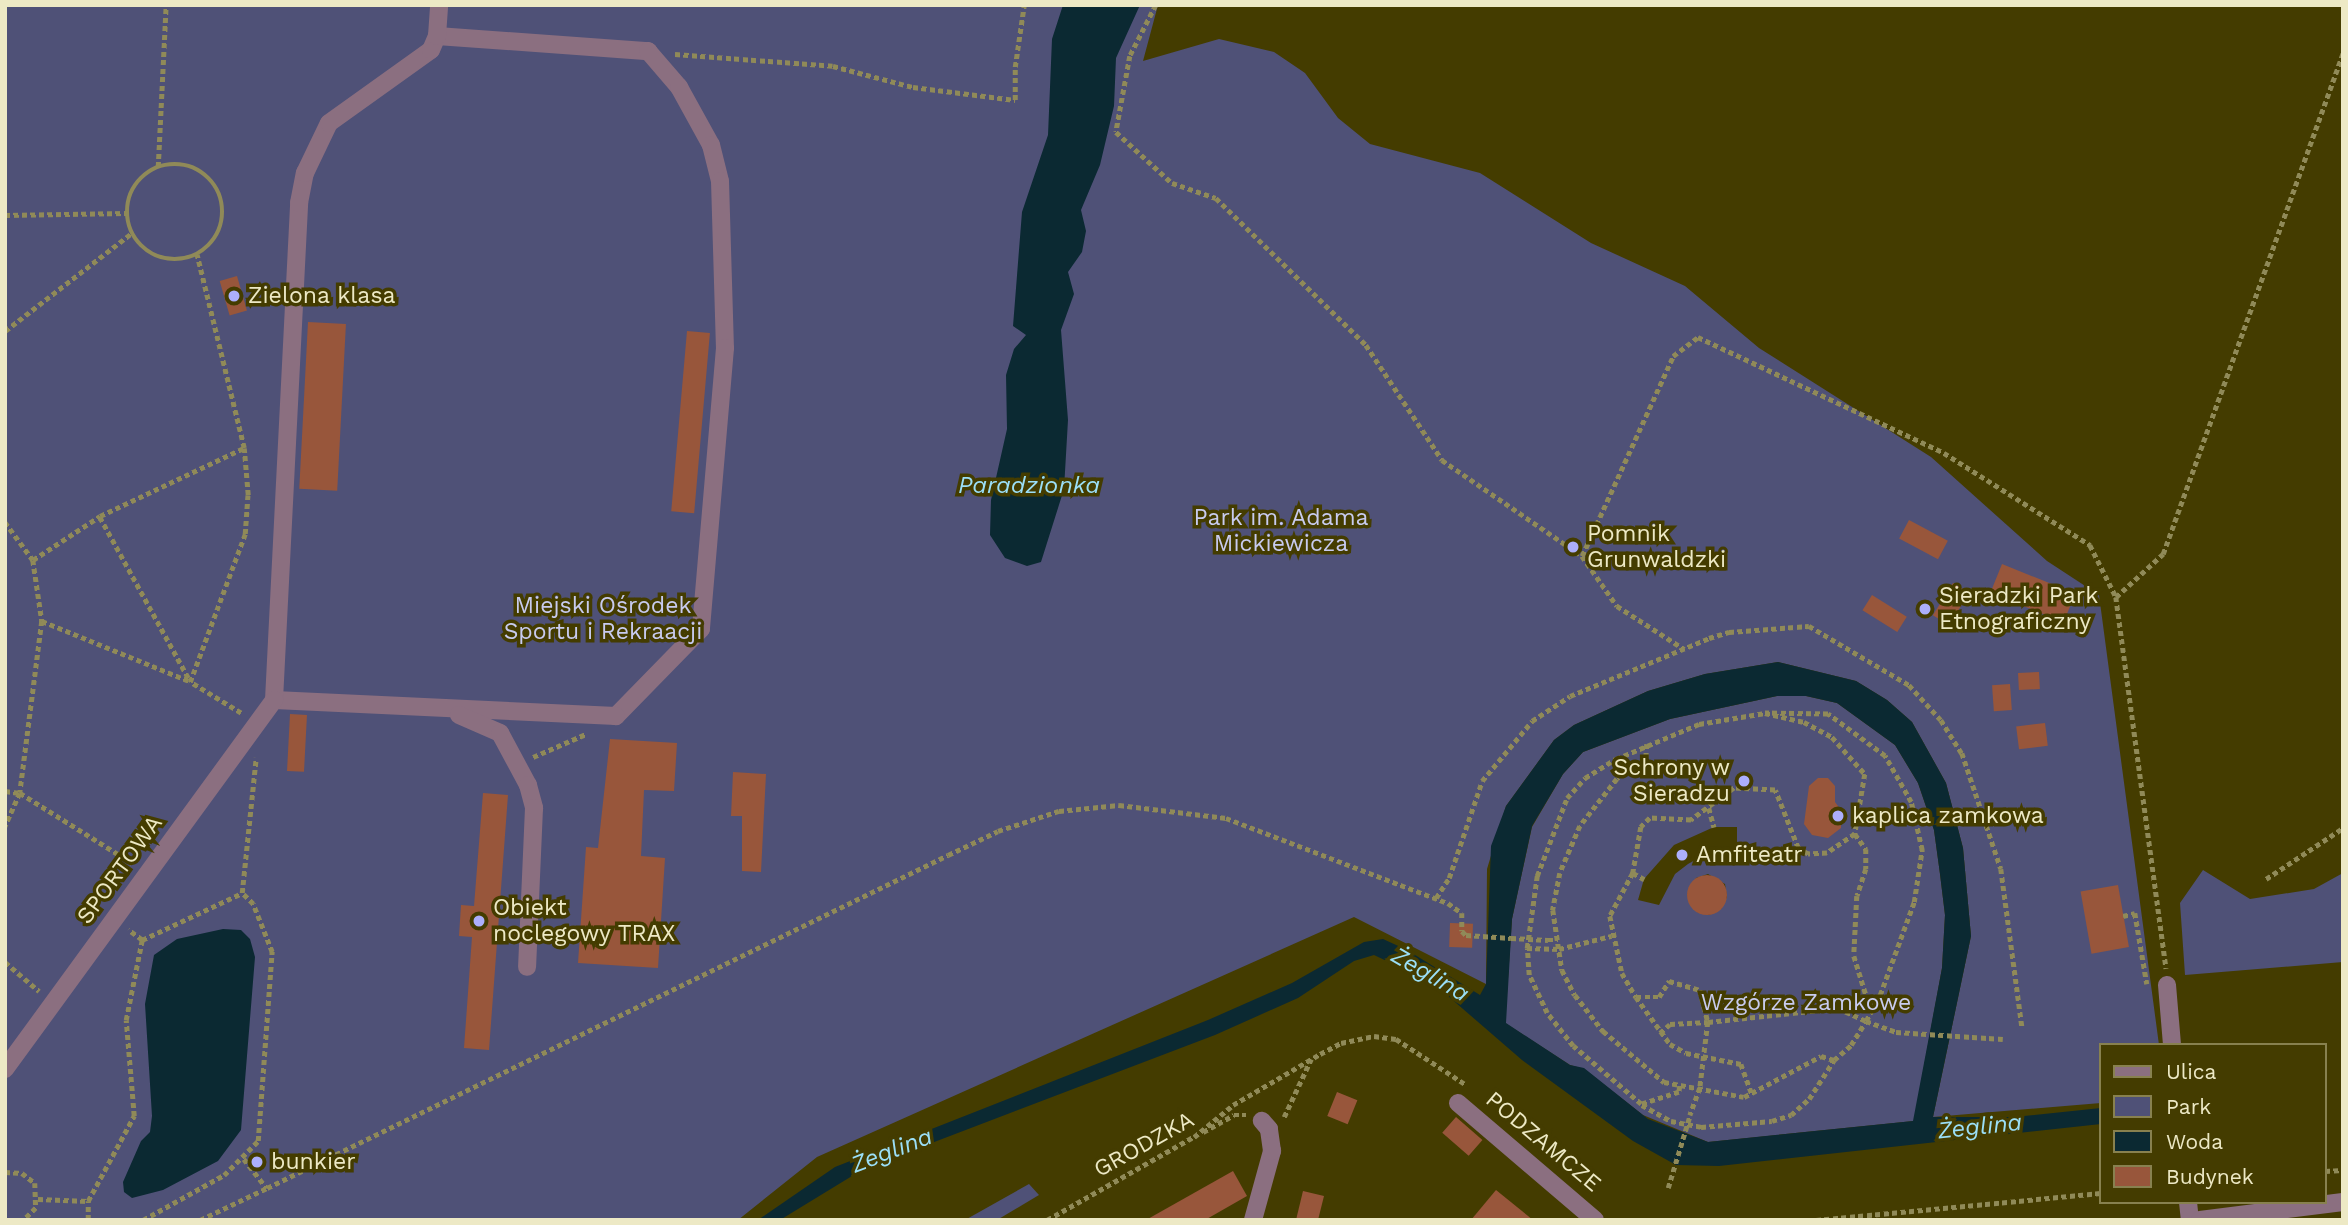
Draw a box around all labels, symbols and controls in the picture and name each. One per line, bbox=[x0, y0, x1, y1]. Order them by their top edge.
place label: Zielona klasa bbox=[248, 282, 396, 310]
marker: Zielona klasa bbox=[226, 288, 242, 304]
water label: Paradzionka bbox=[958, 472, 1100, 500]
park label: Park im. Adama Mickiewicza bbox=[1193, 504, 1369, 558]
place label: Pomnik Grunwaldzki bbox=[1587, 520, 1726, 574]
marker: Pomnik Grunwaldzki bbox=[1565, 539, 1581, 555]
place label: Sieradzki Park Etnograficzny bbox=[1939, 582, 2098, 636]
park label: Miejski Ośrodek Sportu i Rekraacji bbox=[504, 592, 702, 646]
marker: Sieradzki Park Etnograficzny bbox=[1917, 601, 1933, 617]
place label: Schrony w Sieradzu bbox=[1612, 754, 1730, 808]
marker: Schrony w Sieradzu bbox=[1736, 773, 1752, 789]
place label: kaplica zamkowa bbox=[1852, 802, 2044, 830]
marker: kaplica zamkowa bbox=[1830, 808, 1846, 824]
street label: SPORTOWA bbox=[71, 810, 169, 930]
place label: Amfiteatr bbox=[1696, 841, 1803, 869]
marker: Amfiteatr bbox=[1674, 847, 1690, 863]
place label: Obiekt noclegowy TRAX bbox=[493, 894, 677, 948]
marker: Obiekt noclegowy TRAX bbox=[471, 913, 487, 929]
water label: Żeglina bbox=[1386, 941, 1474, 1009]
park label: Wzgórze Zamkowe bbox=[1701, 989, 1911, 1017]
legend bbox=[2100, 1043, 2327, 1204]
text: Ulica bbox=[2166, 1059, 2216, 1084]
street label: PODZAMCZE bbox=[1480, 1086, 1606, 1198]
text: Park bbox=[2166, 1094, 2211, 1119]
street label: GRODZKA bbox=[1089, 1106, 1199, 1184]
water label: Żeglina bbox=[1936, 1108, 2024, 1146]
water label: Żeglina bbox=[847, 1122, 937, 1180]
text: Woda bbox=[2166, 1129, 2223, 1154]
place label: bunkier bbox=[271, 1148, 356, 1176]
marker: bunkier bbox=[249, 1154, 265, 1170]
text: Budynek bbox=[2166, 1164, 2254, 1189]

